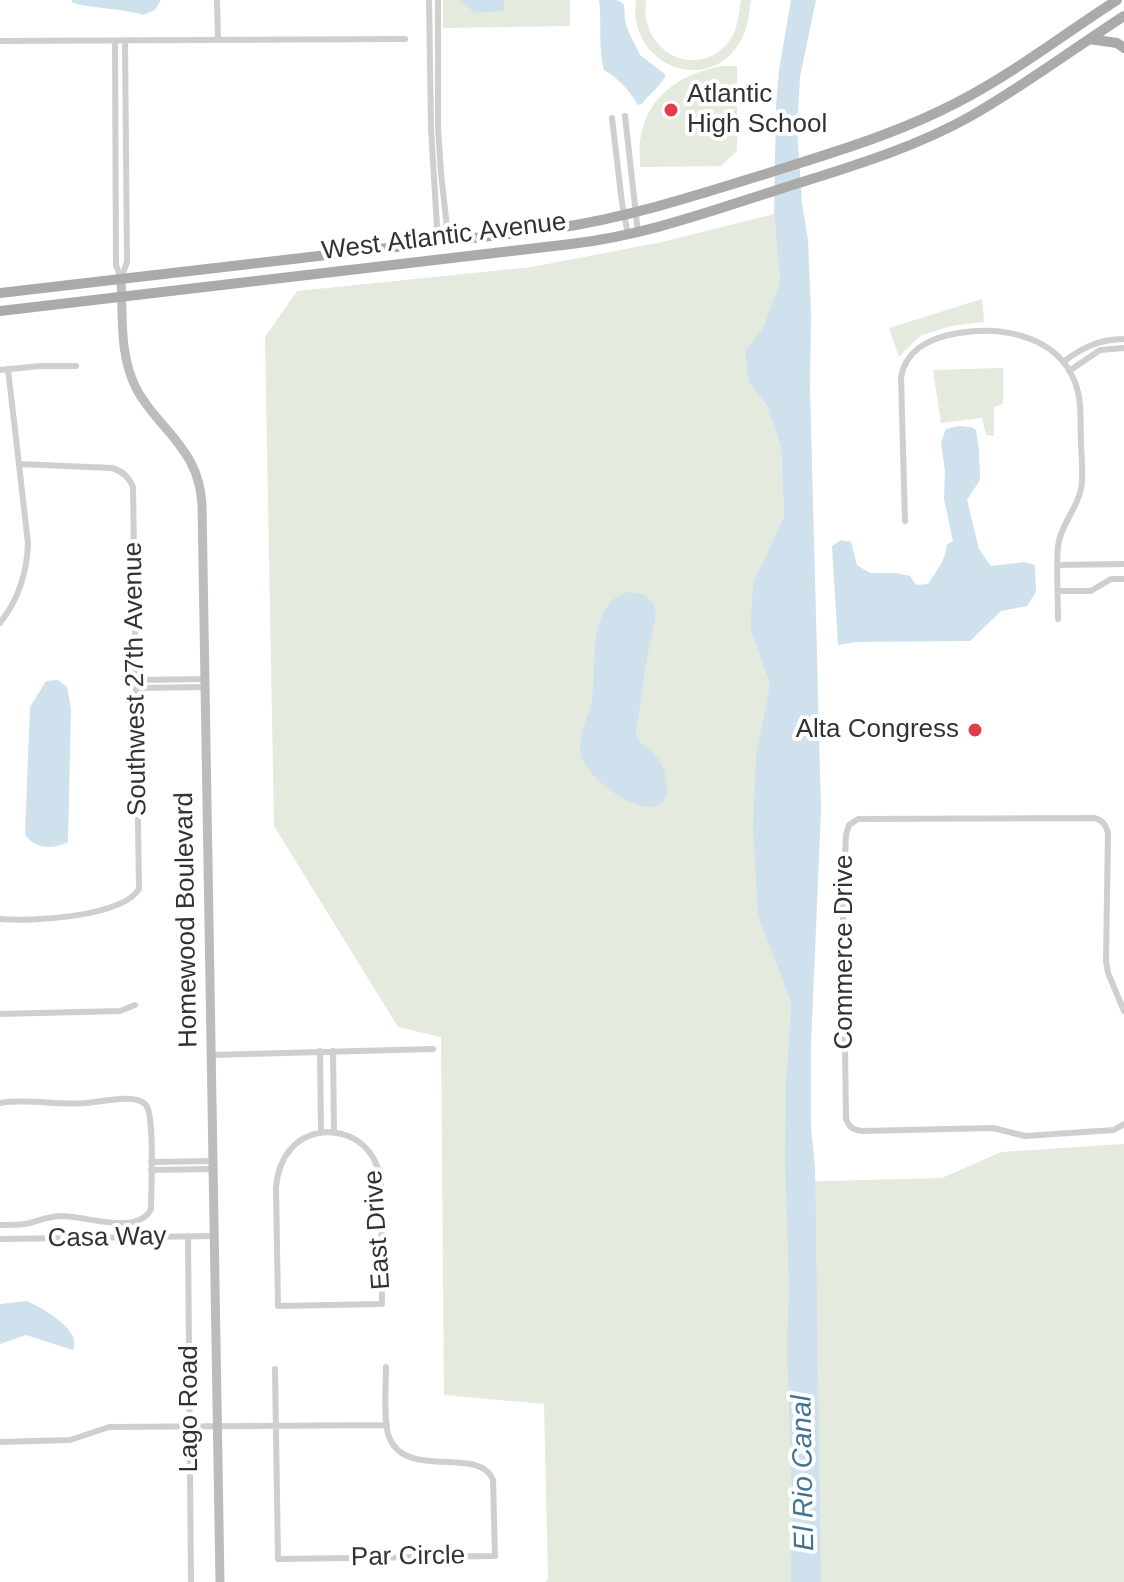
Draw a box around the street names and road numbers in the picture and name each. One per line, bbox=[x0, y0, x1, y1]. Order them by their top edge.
street label: West Atlantic Avenue bbox=[320, 207, 568, 267]
street label: Southwest 27th Avenue bbox=[118, 542, 154, 816]
street label: Homewood Boulevard bbox=[169, 792, 205, 1048]
street label: Commerce Drive bbox=[829, 854, 861, 1050]
street label: East Drive bbox=[358, 1169, 398, 1291]
street label: Casa Way bbox=[47, 1221, 167, 1255]
street label: Lago Road bbox=[174, 1345, 206, 1473]
street label: Par Circle bbox=[351, 1540, 465, 1574]

